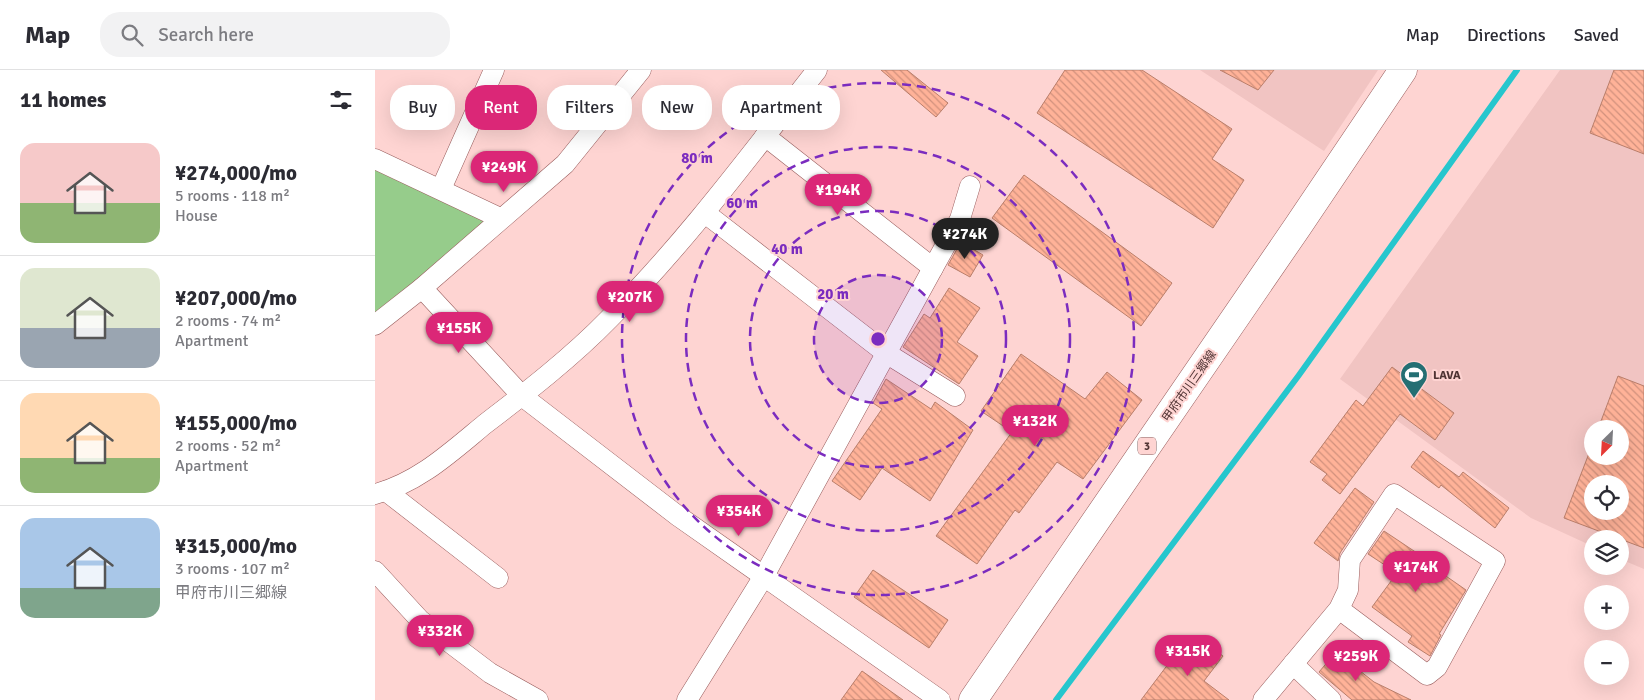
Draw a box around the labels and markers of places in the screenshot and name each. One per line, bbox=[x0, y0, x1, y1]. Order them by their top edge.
pin: ¥249K bbox=[469, 150, 539, 193]
pin: ¥194K bbox=[803, 174, 873, 216]
pin: ¥274K bbox=[930, 218, 1000, 260]
pin: ¥207K bbox=[595, 280, 665, 323]
pin: ¥155K bbox=[424, 312, 494, 354]
centre of rings bbox=[869, 330, 887, 348]
sports icon: LAVA bbox=[1399, 360, 1429, 399]
place label: LAVA bbox=[1433, 368, 1461, 383]
pin: ¥132K bbox=[1000, 404, 1070, 447]
pin: ¥354K bbox=[704, 494, 774, 537]
pin: ¥174K bbox=[1381, 550, 1451, 593]
pin: ¥332K bbox=[405, 614, 475, 657]
pin: ¥315K bbox=[1153, 634, 1223, 677]
pin: ¥259K bbox=[1321, 640, 1391, 682]

